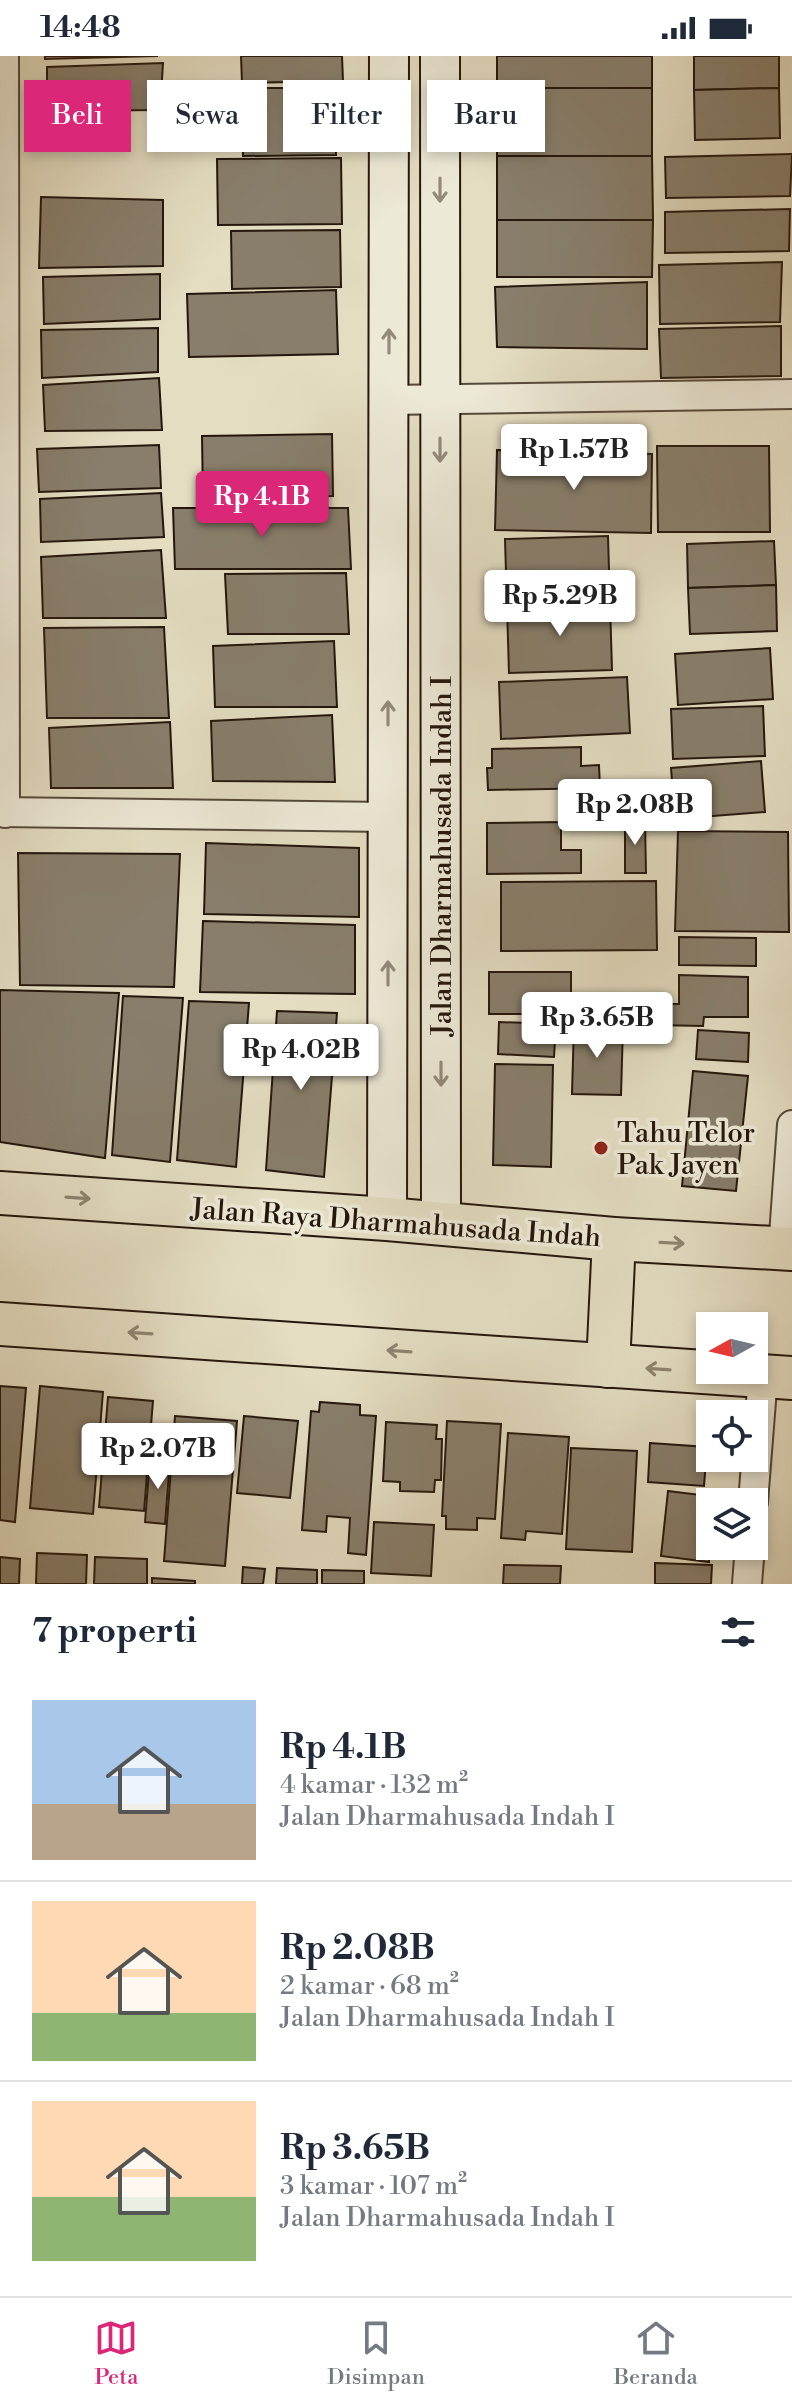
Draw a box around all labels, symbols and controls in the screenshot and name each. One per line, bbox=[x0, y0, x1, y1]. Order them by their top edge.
text: 14:48 bbox=[40, 9, 121, 47]
chip: Beli bbox=[24, 80, 131, 152]
chip: Sewa bbox=[147, 80, 267, 152]
chip: Filter bbox=[283, 80, 411, 152]
chip: Baru bbox=[427, 80, 545, 152]
one-way arrow bbox=[432, 176, 448, 203]
one-way arrow bbox=[381, 328, 397, 355]
pin: Rp 1.57B bbox=[491, 424, 657, 492]
text: Rp 1.57B bbox=[519, 434, 629, 466]
one-way arrow bbox=[432, 436, 448, 463]
pin: Rp 4.1B bbox=[188, 471, 336, 539]
text: Rp 4.1B bbox=[214, 481, 310, 513]
pin: Rp 5.29B bbox=[477, 570, 643, 638]
text: Rp 5.29B bbox=[502, 580, 618, 612]
street label: Jalan Dharmahusada Indah I bbox=[425, 675, 460, 1037]
one-way arrow bbox=[380, 700, 396, 727]
pin: Rp 2.08B bbox=[552, 779, 718, 847]
text: Rp 2.08B bbox=[576, 789, 694, 821]
one-way arrow bbox=[380, 960, 396, 987]
pin: Rp 3.65B bbox=[514, 992, 680, 1060]
text: Rp 3.65B bbox=[540, 1002, 654, 1034]
pin: Rp 4.02B bbox=[218, 1024, 384, 1092]
text: Rp 4.02B bbox=[242, 1034, 360, 1066]
one-way arrow bbox=[433, 1060, 449, 1087]
place label: Tahu Telor Pak Jayen bbox=[617, 1116, 755, 1183]
marker: Tahu Telor Pak Jayen bbox=[592, 1139, 610, 1157]
one-way arrow bbox=[64, 1191, 91, 1206]
street label: Jalan Raya Dharmahusada Indah bbox=[189, 1192, 603, 1255]
one-way arrow bbox=[658, 1235, 685, 1250]
north arrow bbox=[696, 1312, 768, 1384]
map controls bbox=[696, 1312, 768, 1560]
one-way arrow bbox=[127, 1326, 154, 1341]
one-way arrow bbox=[386, 1343, 413, 1358]
one-way arrow bbox=[645, 1361, 672, 1376]
button: locate bbox=[696, 1400, 768, 1472]
pin: Rp 2.07B bbox=[75, 1423, 241, 1491]
text: Rp 2.07B bbox=[100, 1433, 216, 1465]
button: layers bbox=[696, 1488, 768, 1560]
icon: filters bbox=[716, 1610, 760, 1654]
text: 7 properti bbox=[32, 1611, 197, 1653]
text: Rp 4.1B bbox=[280, 1727, 406, 1769]
icon: home bbox=[96, 1732, 192, 1828]
text: 4 kamar · 132 m² bbox=[280, 1769, 468, 1801]
text: Jalan Dharmahusada Indah I bbox=[280, 1801, 615, 1833]
text: Rp 2.08B bbox=[280, 1928, 435, 1970]
icon: home bbox=[96, 1933, 192, 2029]
text: 2 kamar · 68 m² bbox=[280, 1970, 459, 2002]
text: Jalan Dharmahusada Indah I bbox=[280, 2002, 615, 2034]
text: Rp 3.65B bbox=[280, 2128, 430, 2170]
icon: home bbox=[96, 2133, 192, 2229]
text: 3 kamar · 107 m² bbox=[280, 2170, 467, 2202]
text: Jalan Dharmahusada Indah I bbox=[280, 2202, 615, 2234]
tab: Peta bbox=[94, 2316, 138, 2391]
tab: Disimpan bbox=[327, 2316, 425, 2391]
tab: Beranda bbox=[614, 2316, 698, 2391]

